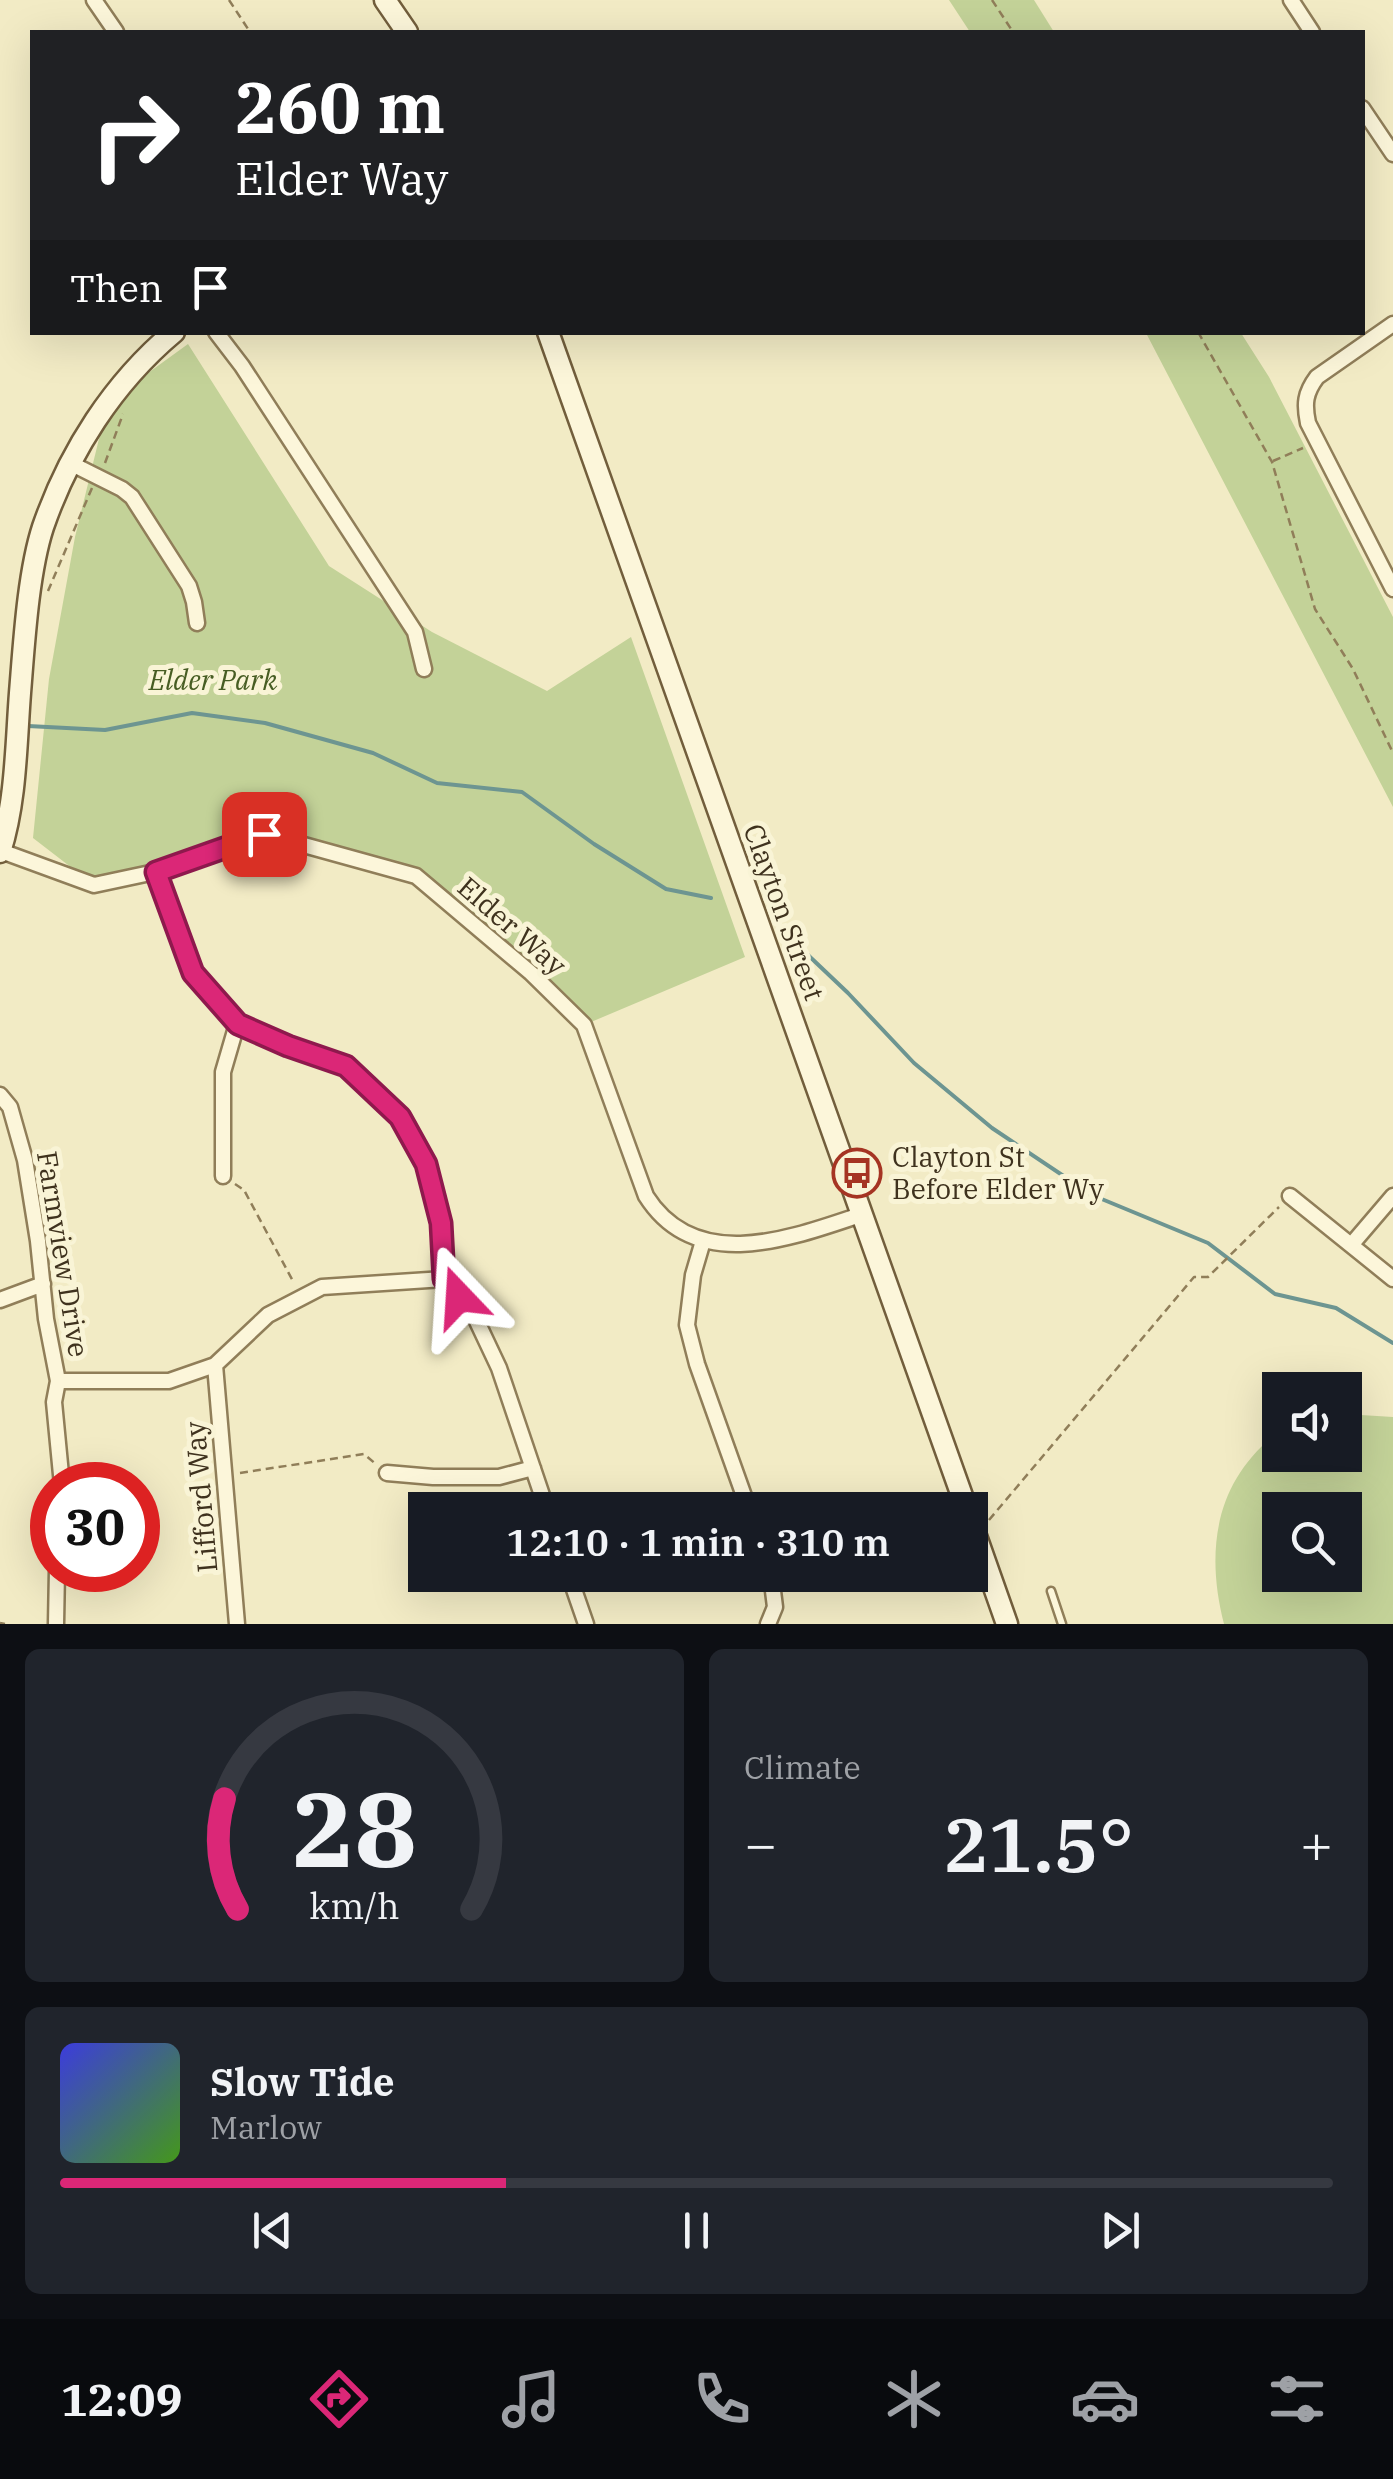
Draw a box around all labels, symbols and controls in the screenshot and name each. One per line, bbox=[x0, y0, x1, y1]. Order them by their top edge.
text: 260 m bbox=[235, 61, 445, 152]
icon: right bbox=[70, 70, 200, 200]
text: Elder Way bbox=[235, 149, 448, 207]
icon: arrive bbox=[183, 260, 238, 315]
text: Then bbox=[70, 263, 163, 312]
park label: Elder Park bbox=[148, 661, 277, 698]
pin bbox=[222, 792, 307, 877]
icon: arrive bbox=[237, 807, 292, 862]
street label: Clayton Street bbox=[735, 818, 834, 1005]
street label: Elder Way bbox=[450, 868, 575, 983]
place label: Clayton St Before Elder Wy bbox=[892, 1138, 1104, 1207]
bus stop icon: Clayton St Before Elder Wy bbox=[831, 1147, 883, 1199]
street label: Farmview Drive bbox=[29, 1148, 98, 1360]
position arrow bbox=[407, 1245, 511, 1349]
map controls bbox=[1262, 1372, 1362, 1592]
button: sound bbox=[1262, 1372, 1362, 1472]
street label: Lifford Way bbox=[175, 1420, 226, 1574]
speed limit sign: 30 bbox=[30, 1462, 160, 1592]
button: search bbox=[1262, 1492, 1362, 1592]
text: 12:10 · 1 min · 310 m bbox=[506, 1517, 890, 1566]
text: Climate bbox=[744, 1746, 861, 1788]
text: 28 bbox=[292, 1760, 417, 1896]
text: 21.5° bbox=[943, 1795, 1134, 1893]
text: − bbox=[744, 1808, 777, 1879]
text: + bbox=[1300, 1808, 1333, 1879]
text: km/h bbox=[309, 1882, 400, 1929]
text: Slow Tide bbox=[210, 2057, 395, 2106]
text: Marlow bbox=[210, 2106, 322, 2148]
icon: previous bbox=[245, 2203, 300, 2258]
icon: pause bbox=[669, 2203, 724, 2258]
icon: next bbox=[1093, 2203, 1148, 2258]
icon: directions bbox=[304, 2364, 374, 2434]
icon: music bbox=[496, 2364, 566, 2434]
icon: phone bbox=[687, 2364, 757, 2434]
icon: climate bbox=[879, 2364, 949, 2434]
icon: car bbox=[1070, 2364, 1140, 2434]
icon: filters bbox=[1262, 2364, 1332, 2434]
text: 12:09 bbox=[61, 2370, 182, 2428]

